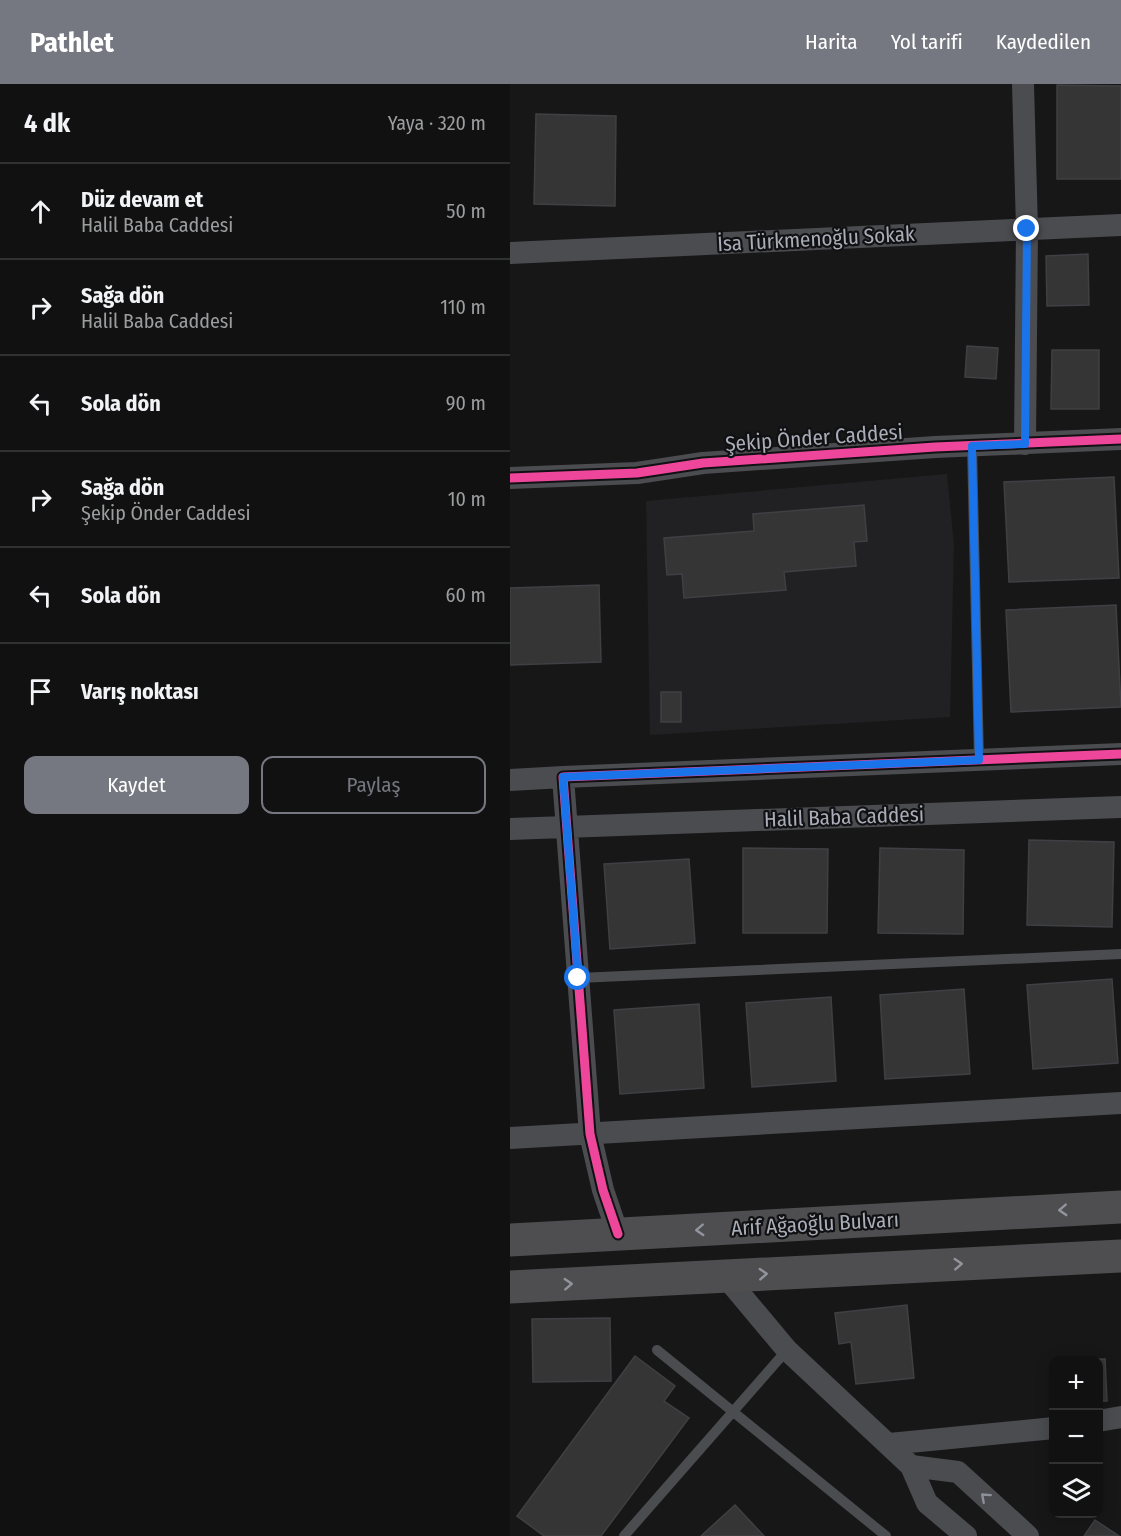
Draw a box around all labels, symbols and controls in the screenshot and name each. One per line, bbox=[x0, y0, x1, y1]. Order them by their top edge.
text: Pathlet bbox=[30, 26, 114, 59]
text: Harita bbox=[805, 29, 858, 55]
text: Yol tarifi bbox=[891, 29, 963, 55]
text: Kaydedilen bbox=[996, 29, 1091, 55]
text: 4 dk bbox=[24, 108, 70, 139]
text: Yaya · 320 m bbox=[388, 111, 486, 135]
text: Düz devam et bbox=[81, 186, 203, 213]
icon: ahead bbox=[24, 195, 57, 228]
text: 50 m bbox=[446, 199, 486, 223]
text: Halil Baba Caddesi bbox=[81, 213, 233, 237]
route end bbox=[1013, 215, 1039, 241]
street label: İsa Türkmenoğlu Sokak bbox=[717, 221, 916, 257]
text: Sağa dön bbox=[81, 282, 164, 309]
icon: right bbox=[24, 291, 57, 324]
text: 110 m bbox=[440, 295, 486, 319]
text: Halil Baba Caddesi bbox=[81, 309, 233, 333]
icon: left bbox=[24, 387, 57, 420]
text: Sola dön bbox=[81, 390, 161, 417]
text: 90 m bbox=[446, 391, 486, 415]
street label: Şekip Önder Caddesi bbox=[724, 419, 904, 457]
text: Sağa dön bbox=[81, 474, 164, 501]
icon: right bbox=[24, 483, 57, 516]
text: 10 m bbox=[448, 487, 486, 511]
text: Şekip Önder Caddesi bbox=[81, 501, 251, 525]
icon: left bbox=[24, 579, 57, 612]
text: Sola dön bbox=[81, 582, 161, 609]
text: 60 m bbox=[446, 583, 486, 607]
icon: arrive bbox=[24, 675, 57, 708]
text: Varış noktası bbox=[81, 678, 199, 705]
button: Kaydet bbox=[24, 756, 249, 814]
button: Paylaş bbox=[261, 756, 486, 814]
street label: Halil Baba Caddesi bbox=[764, 801, 924, 833]
route start bbox=[564, 964, 590, 990]
one-way arrow bbox=[1058, 1204, 1067, 1217]
street label: Arif Ağaoğlu Bulvarı bbox=[730, 1207, 900, 1241]
one-way arrow bbox=[696, 1223, 705, 1236]
one-way arrow bbox=[953, 1257, 962, 1270]
one-way arrow bbox=[759, 1267, 768, 1280]
one-way arrow bbox=[564, 1277, 573, 1290]
map controls bbox=[1049, 1356, 1103, 1518]
button: + bbox=[1049, 1356, 1103, 1410]
button: − bbox=[1049, 1410, 1103, 1464]
button: layers bbox=[1049, 1464, 1103, 1518]
one-way arrow bbox=[981, 1493, 992, 1504]

